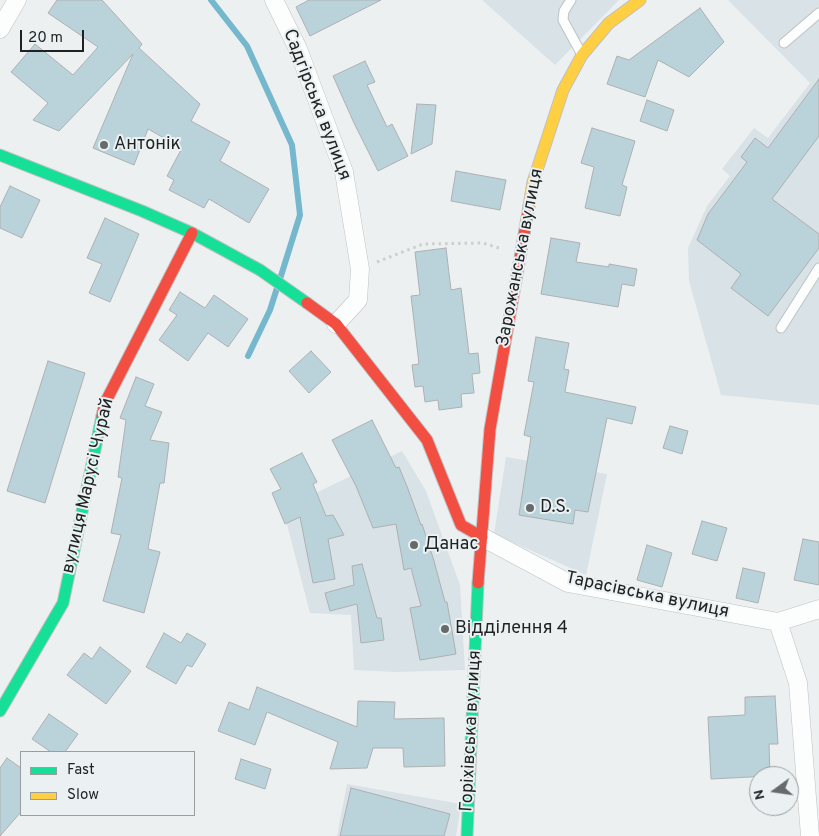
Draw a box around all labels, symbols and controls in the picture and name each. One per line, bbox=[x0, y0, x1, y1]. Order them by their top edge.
scale bar bbox=[22, 20, 86, 52]
street label: Садгірська вулиця bbox=[277, 26, 355, 184]
text: 20 m bbox=[28, 29, 63, 48]
place label: Антонік bbox=[114, 134, 181, 156]
marker: Антонік bbox=[98, 139, 110, 151]
street label: Зарожанська вулиця bbox=[493, 167, 549, 349]
street label: вулиця Марусі Чурай bbox=[58, 396, 120, 576]
place label: D.S. bbox=[540, 497, 570, 519]
marker: D.S. bbox=[524, 502, 536, 514]
place label: Данас bbox=[424, 534, 478, 556]
marker: Данас bbox=[408, 539, 420, 551]
street label: Тарасівська вулиця bbox=[563, 568, 731, 624]
place label: Відділення 4 bbox=[455, 618, 568, 640]
marker: Відділення 4 bbox=[439, 623, 451, 635]
street label: Горіхівська вулиця bbox=[457, 650, 487, 812]
legend bbox=[20, 751, 195, 816]
text: Fast bbox=[67, 761, 95, 780]
north arrow bbox=[749, 766, 799, 816]
text: Slow bbox=[67, 786, 99, 805]
text: N bbox=[750, 788, 769, 801]

